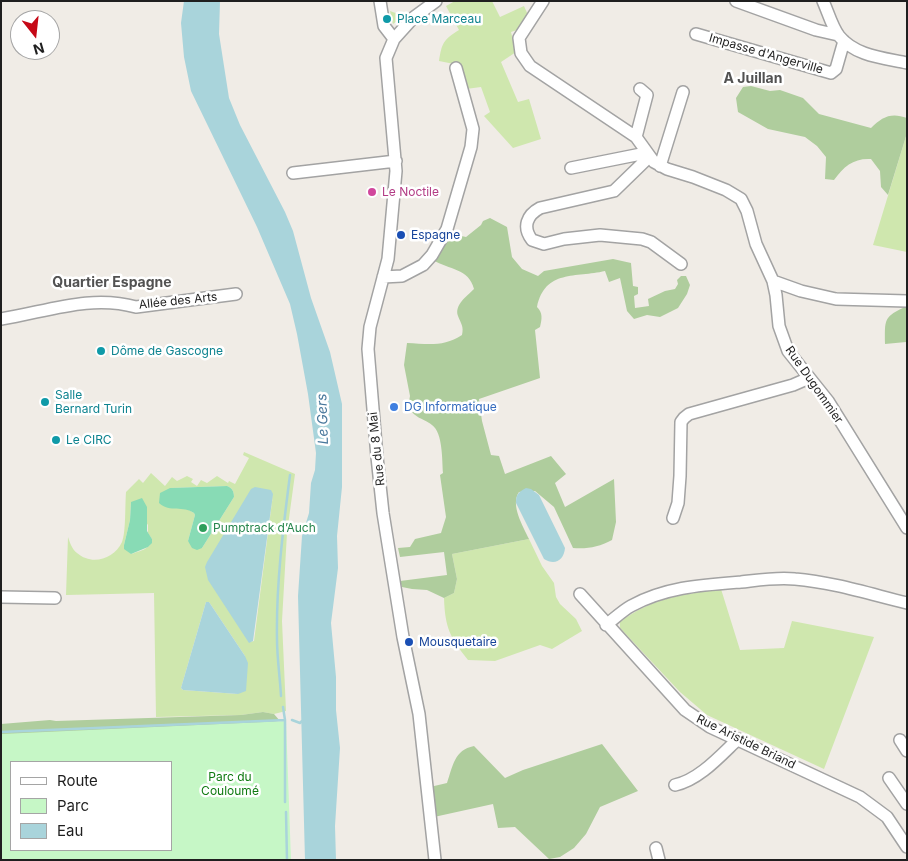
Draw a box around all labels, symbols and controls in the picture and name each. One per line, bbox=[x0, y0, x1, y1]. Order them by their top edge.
north arrow bbox=[10, 10, 60, 60]
place label: Place Marceau bbox=[397, 12, 481, 26]
marker: Place Marceau bbox=[381, 13, 393, 25]
street label: Impasse d'Angerville bbox=[707, 31, 825, 77]
text: N bbox=[32, 39, 46, 59]
district label: A Juillan bbox=[724, 71, 782, 87]
place label: Le Noctile bbox=[382, 185, 439, 199]
marker: Le Noctile bbox=[366, 186, 378, 198]
place label: Espagne bbox=[411, 228, 460, 242]
marker: Espagne bbox=[395, 229, 407, 241]
district label: Quartier Espagne bbox=[52, 275, 172, 291]
street label: Allée des Arts bbox=[138, 290, 218, 312]
place label: Dôme de Gascogne bbox=[111, 344, 223, 358]
street label: Rue Dugommier bbox=[782, 344, 846, 426]
marker: Dôme de Gascogne bbox=[95, 345, 107, 357]
place label: Salle Bernard Turin bbox=[55, 388, 132, 416]
water label: Le Gers bbox=[314, 393, 332, 445]
marker: Salle Bernard Turin bbox=[39, 396, 51, 408]
place label: DG Informatique bbox=[404, 400, 497, 414]
marker: DG Informatique bbox=[388, 401, 400, 413]
street label: Rue du 8 Mai bbox=[366, 411, 388, 487]
place label: Le CIRC bbox=[66, 433, 112, 447]
marker: Le CIRC bbox=[50, 434, 62, 446]
place label: Pumptrack d’Auch bbox=[213, 521, 316, 535]
marker: Pumptrack d’Auch bbox=[197, 522, 209, 534]
place label: Mousquetaire bbox=[419, 635, 497, 649]
marker: Mousquetaire bbox=[403, 636, 415, 648]
street label: Rue Aristide Briand bbox=[694, 712, 798, 772]
legend bbox=[10, 761, 172, 851]
park label: Parc du Couloumé bbox=[201, 770, 259, 798]
text: Route bbox=[57, 771, 98, 790]
text: Parc bbox=[57, 796, 89, 815]
text: Eau bbox=[57, 821, 83, 840]

